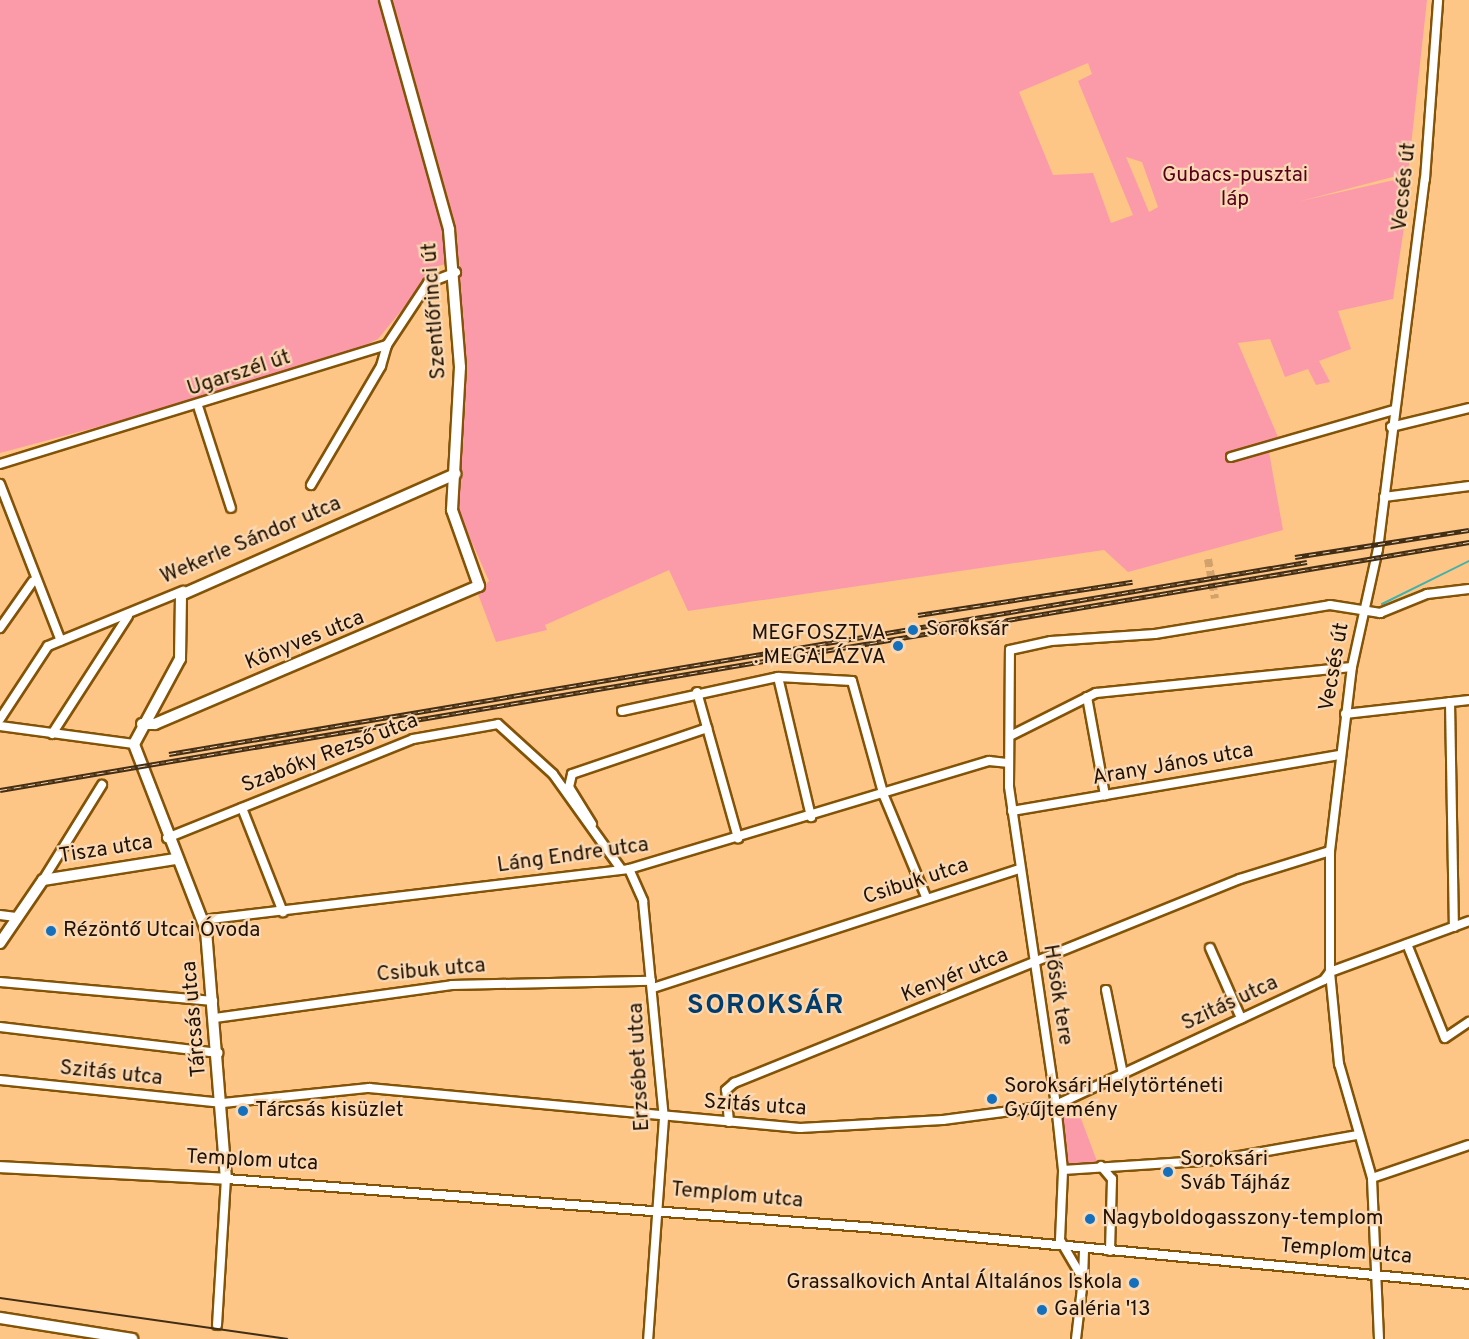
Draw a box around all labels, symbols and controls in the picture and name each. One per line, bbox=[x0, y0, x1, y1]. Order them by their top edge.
street label: Vecsés út bbox=[1388, 141, 1422, 233]
park label: Gubacs-pusztai láp bbox=[1162, 163, 1308, 213]
street label: Szentlőrinci út bbox=[418, 242, 452, 380]
street label: Ugarszél út bbox=[184, 345, 294, 403]
street label: Wekerle Sándor utca bbox=[157, 492, 345, 590]
street label: Könyves utca bbox=[242, 606, 368, 676]
place label: Soroksár bbox=[926, 617, 1009, 643]
place label: MEGFOSZTVA . MEGALÁZVA bbox=[752, 621, 886, 671]
marker: Soroksár bbox=[904, 621, 922, 639]
street label: Vecsés út bbox=[1315, 621, 1355, 713]
marker: MEGFOSZTVA . MEGALÁZVA bbox=[891, 639, 905, 653]
street label: Szabóky Rezső utca bbox=[238, 709, 422, 799]
street label: Arany János utca bbox=[1091, 738, 1255, 792]
street label: Tisza utca bbox=[57, 830, 155, 870]
street label: Láng Endre utca bbox=[496, 833, 650, 879]
street label: Csibuk utca bbox=[860, 853, 972, 911]
place label: Rézöntő Utcai Óvoda bbox=[63, 918, 260, 944]
marker: Rézöntő Utcai Óvoda bbox=[44, 924, 58, 938]
street label: Kenyér utca bbox=[898, 943, 1012, 1009]
street label: Hősök tere bbox=[1037, 943, 1077, 1047]
street label: Csibuk utca bbox=[376, 954, 486, 988]
street label: Tárcsás utca bbox=[177, 960, 213, 1078]
street label: Szitás utca bbox=[1178, 971, 1282, 1037]
district label: SOROKSÁR bbox=[687, 991, 845, 1023]
street label: Erzsébet utca bbox=[624, 1002, 656, 1132]
street label: Szitás utca bbox=[58, 1056, 164, 1092]
place label: Soroksári Helytörténeti Gyűjtemény bbox=[1004, 1074, 1223, 1124]
street label: Szitás utca bbox=[703, 1090, 807, 1122]
marker: Soroksári Helytörténeti Gyűjtemény bbox=[985, 1092, 999, 1106]
place label: Tárcsás kisüzlet bbox=[255, 1098, 404, 1124]
marker: Tárcsás kisüzlet bbox=[236, 1104, 250, 1118]
street label: Templom utca bbox=[185, 1145, 319, 1177]
place label: Soroksári Sváb Tájház bbox=[1180, 1147, 1291, 1197]
marker: Soroksári Sváb Tájház bbox=[1161, 1165, 1175, 1179]
street label: Templom utca bbox=[670, 1178, 804, 1214]
place label: Nagyboldogasszony-templom bbox=[1102, 1206, 1384, 1232]
marker: Nagyboldogasszony-templom bbox=[1083, 1212, 1097, 1226]
street label: Templom utca bbox=[1279, 1234, 1413, 1270]
place label: Grassalkovich Antal Általános Iskola bbox=[785, 1270, 1122, 1296]
marker: Grassalkovich Antal Általános Iskola bbox=[1127, 1276, 1141, 1290]
place label: Galéria '13 bbox=[1054, 1297, 1151, 1323]
marker: Galéria '13 bbox=[1035, 1303, 1049, 1317]

